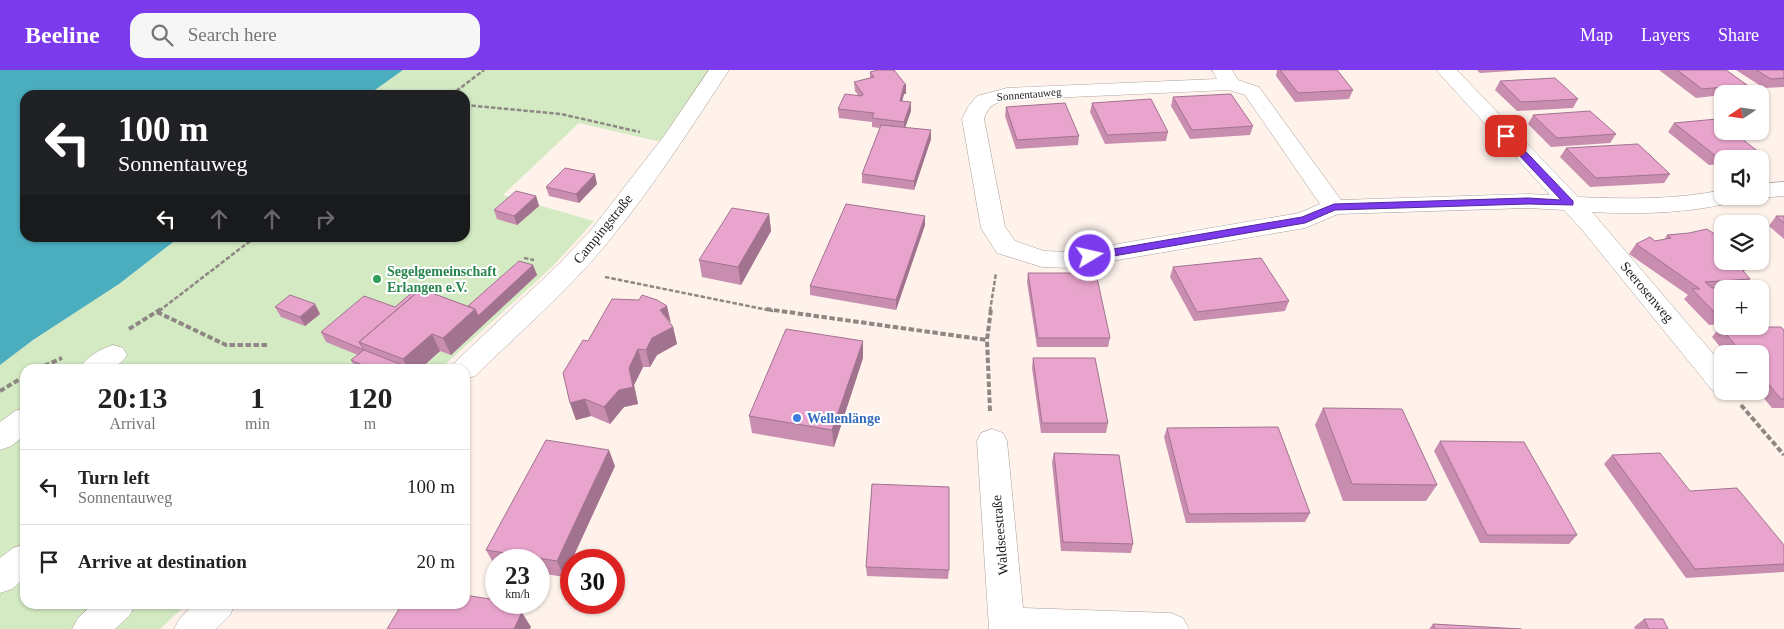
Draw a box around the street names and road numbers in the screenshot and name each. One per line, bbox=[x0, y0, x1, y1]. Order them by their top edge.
street label: Sonnentauweg bbox=[996, 85, 1062, 103]
street label: Campingstraße bbox=[570, 191, 636, 267]
street label: Seerosenweg bbox=[1618, 259, 1676, 325]
street label: Waldseestraße bbox=[989, 494, 1011, 576]

